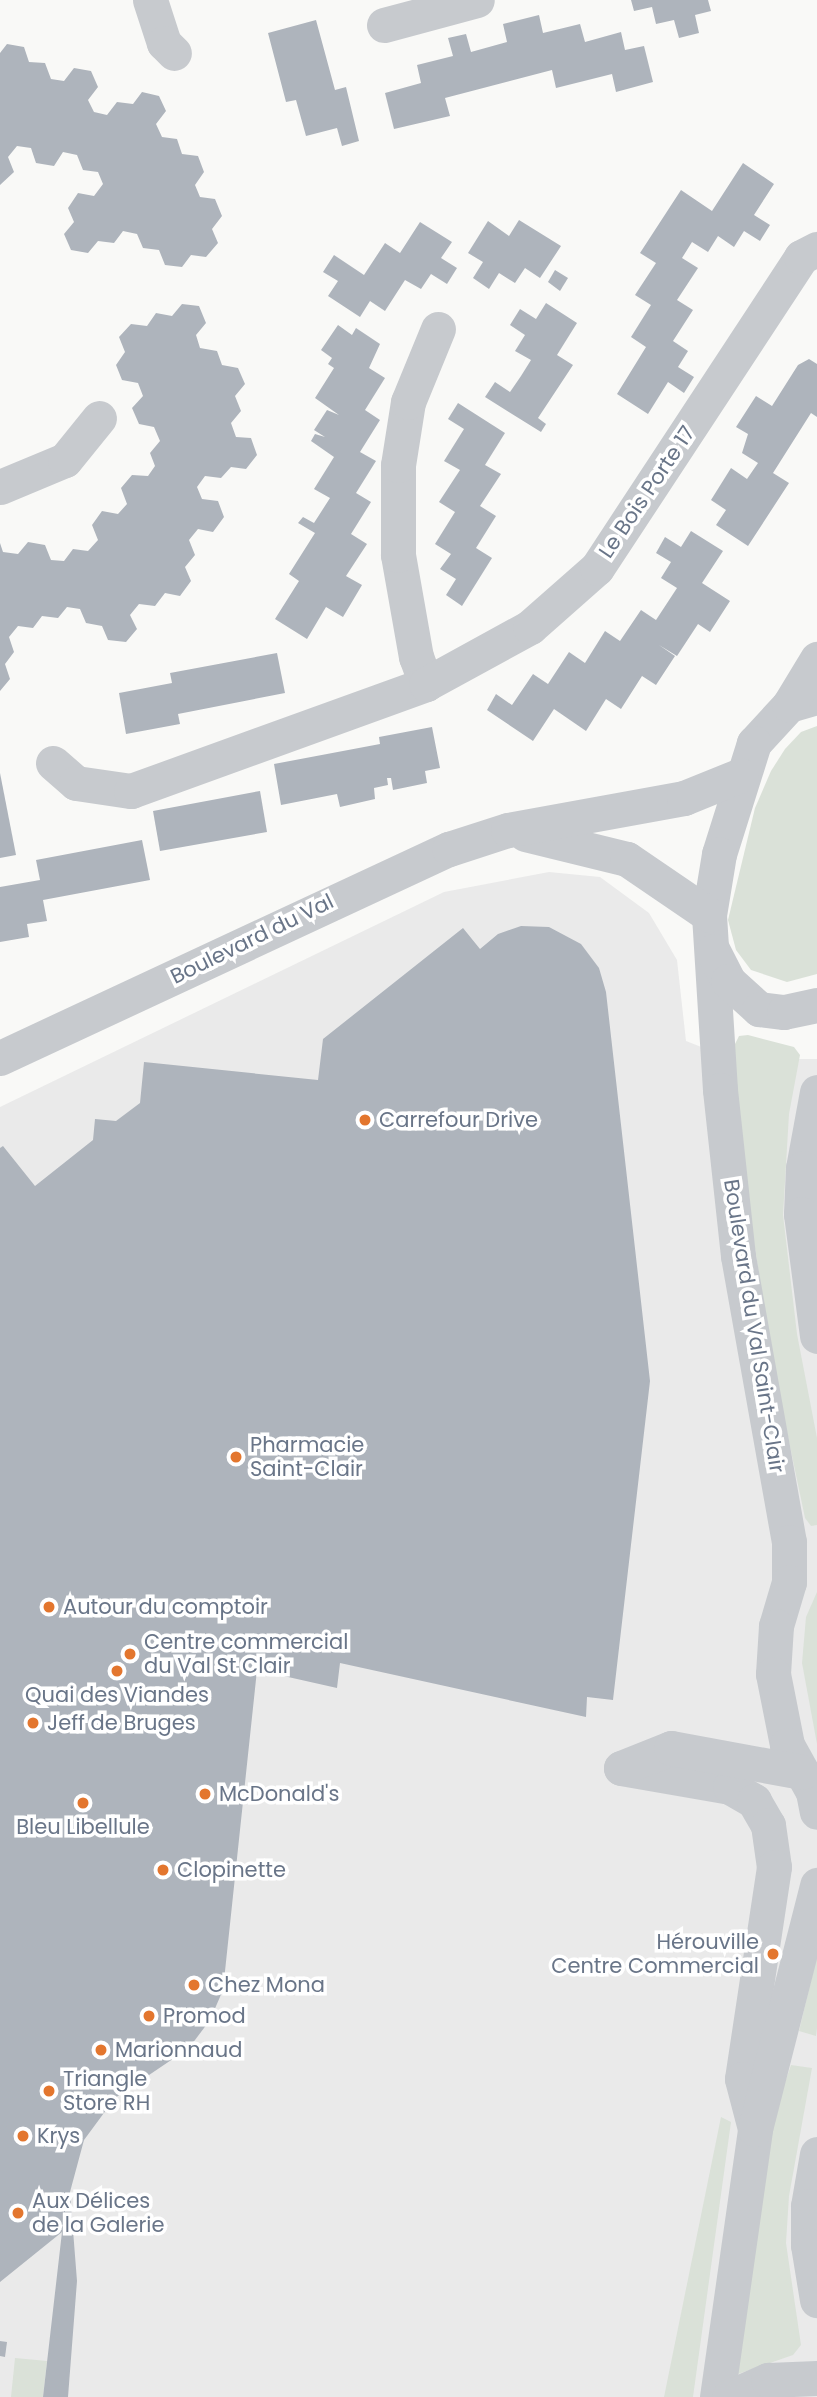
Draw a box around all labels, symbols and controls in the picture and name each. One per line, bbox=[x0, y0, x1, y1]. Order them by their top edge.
street label: Le Bois Porte 17 bbox=[594, 421, 700, 563]
street label: Boulevard du Val bbox=[166, 889, 338, 989]
place label: Carrefour Drive bbox=[379, 1107, 538, 1133]
marker: Carrefour Drive bbox=[357, 1112, 373, 1128]
street label: Boulevard du Val Saint-Clair bbox=[718, 1177, 790, 1475]
place label: Pharmacie Saint-Clair bbox=[250, 1432, 364, 1482]
marker: Pharmacie Saint-Clair bbox=[228, 1449, 244, 1465]
place label: Autour du comptoir bbox=[63, 1594, 268, 1620]
marker: Autour du comptoir bbox=[41, 1599, 57, 1615]
place label: Centre commercial du Val St Clair bbox=[144, 1629, 348, 1679]
marker: Centre commercial du Val St Clair bbox=[122, 1646, 138, 1662]
marker: Quai des Viandes bbox=[109, 1663, 125, 1679]
place label: Quai des Viandes bbox=[25, 1682, 209, 1708]
place label: Jeff de Bruges bbox=[47, 1710, 196, 1736]
marker: Jeff de Bruges bbox=[25, 1715, 41, 1731]
place label: McDonald's bbox=[219, 1781, 339, 1807]
marker: McDonald's bbox=[197, 1786, 213, 1802]
marker: Bleu Libellule bbox=[75, 1795, 91, 1811]
place label: Bleu Libellule bbox=[16, 1814, 150, 1840]
place label: Clopinette bbox=[177, 1857, 286, 1883]
marker: Clopinette bbox=[155, 1862, 171, 1878]
place label: Hérouville Centre Commercial bbox=[551, 1929, 759, 1979]
marker: Hérouville Centre Commercial bbox=[765, 1946, 781, 1962]
place label: Chez Mona bbox=[208, 1972, 325, 1998]
marker: Chez Mona bbox=[186, 1977, 202, 1993]
place label: Promod bbox=[163, 2003, 246, 2029]
marker: Promod bbox=[141, 2008, 157, 2024]
place label: Marionnaud bbox=[115, 2037, 242, 2063]
marker: Marionnaud bbox=[93, 2042, 109, 2058]
place label: Triangle Store RH bbox=[63, 2066, 150, 2116]
marker: Triangle Store RH bbox=[41, 2083, 57, 2099]
place label: Krys bbox=[37, 2123, 80, 2149]
marker: Krys bbox=[15, 2128, 31, 2144]
place label: Aux Délices de la Galerie bbox=[32, 2188, 165, 2238]
marker: Aux Délices de la Galerie bbox=[10, 2205, 26, 2221]

